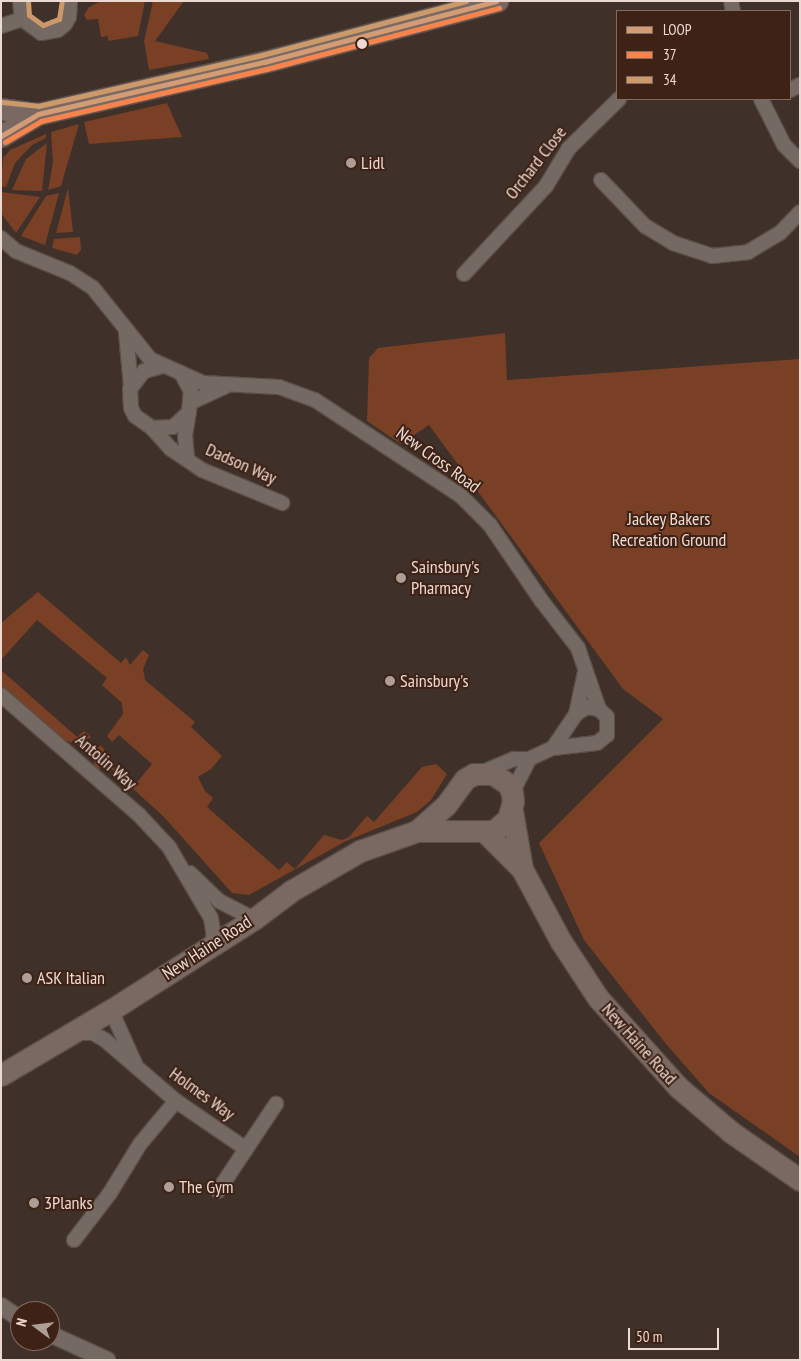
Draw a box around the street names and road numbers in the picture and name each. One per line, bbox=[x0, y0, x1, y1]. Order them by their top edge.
street label: Orchard Close bbox=[501, 122, 571, 204]
street label: New Cross Road bbox=[392, 422, 484, 498]
street label: Dadson Way bbox=[202, 439, 280, 489]
street label: Antolin Way bbox=[71, 729, 141, 795]
street label: New Haine Road bbox=[158, 911, 256, 985]
street label: New Haine Road bbox=[597, 999, 681, 1089]
street label: Holmes Way bbox=[165, 1063, 239, 1125]

